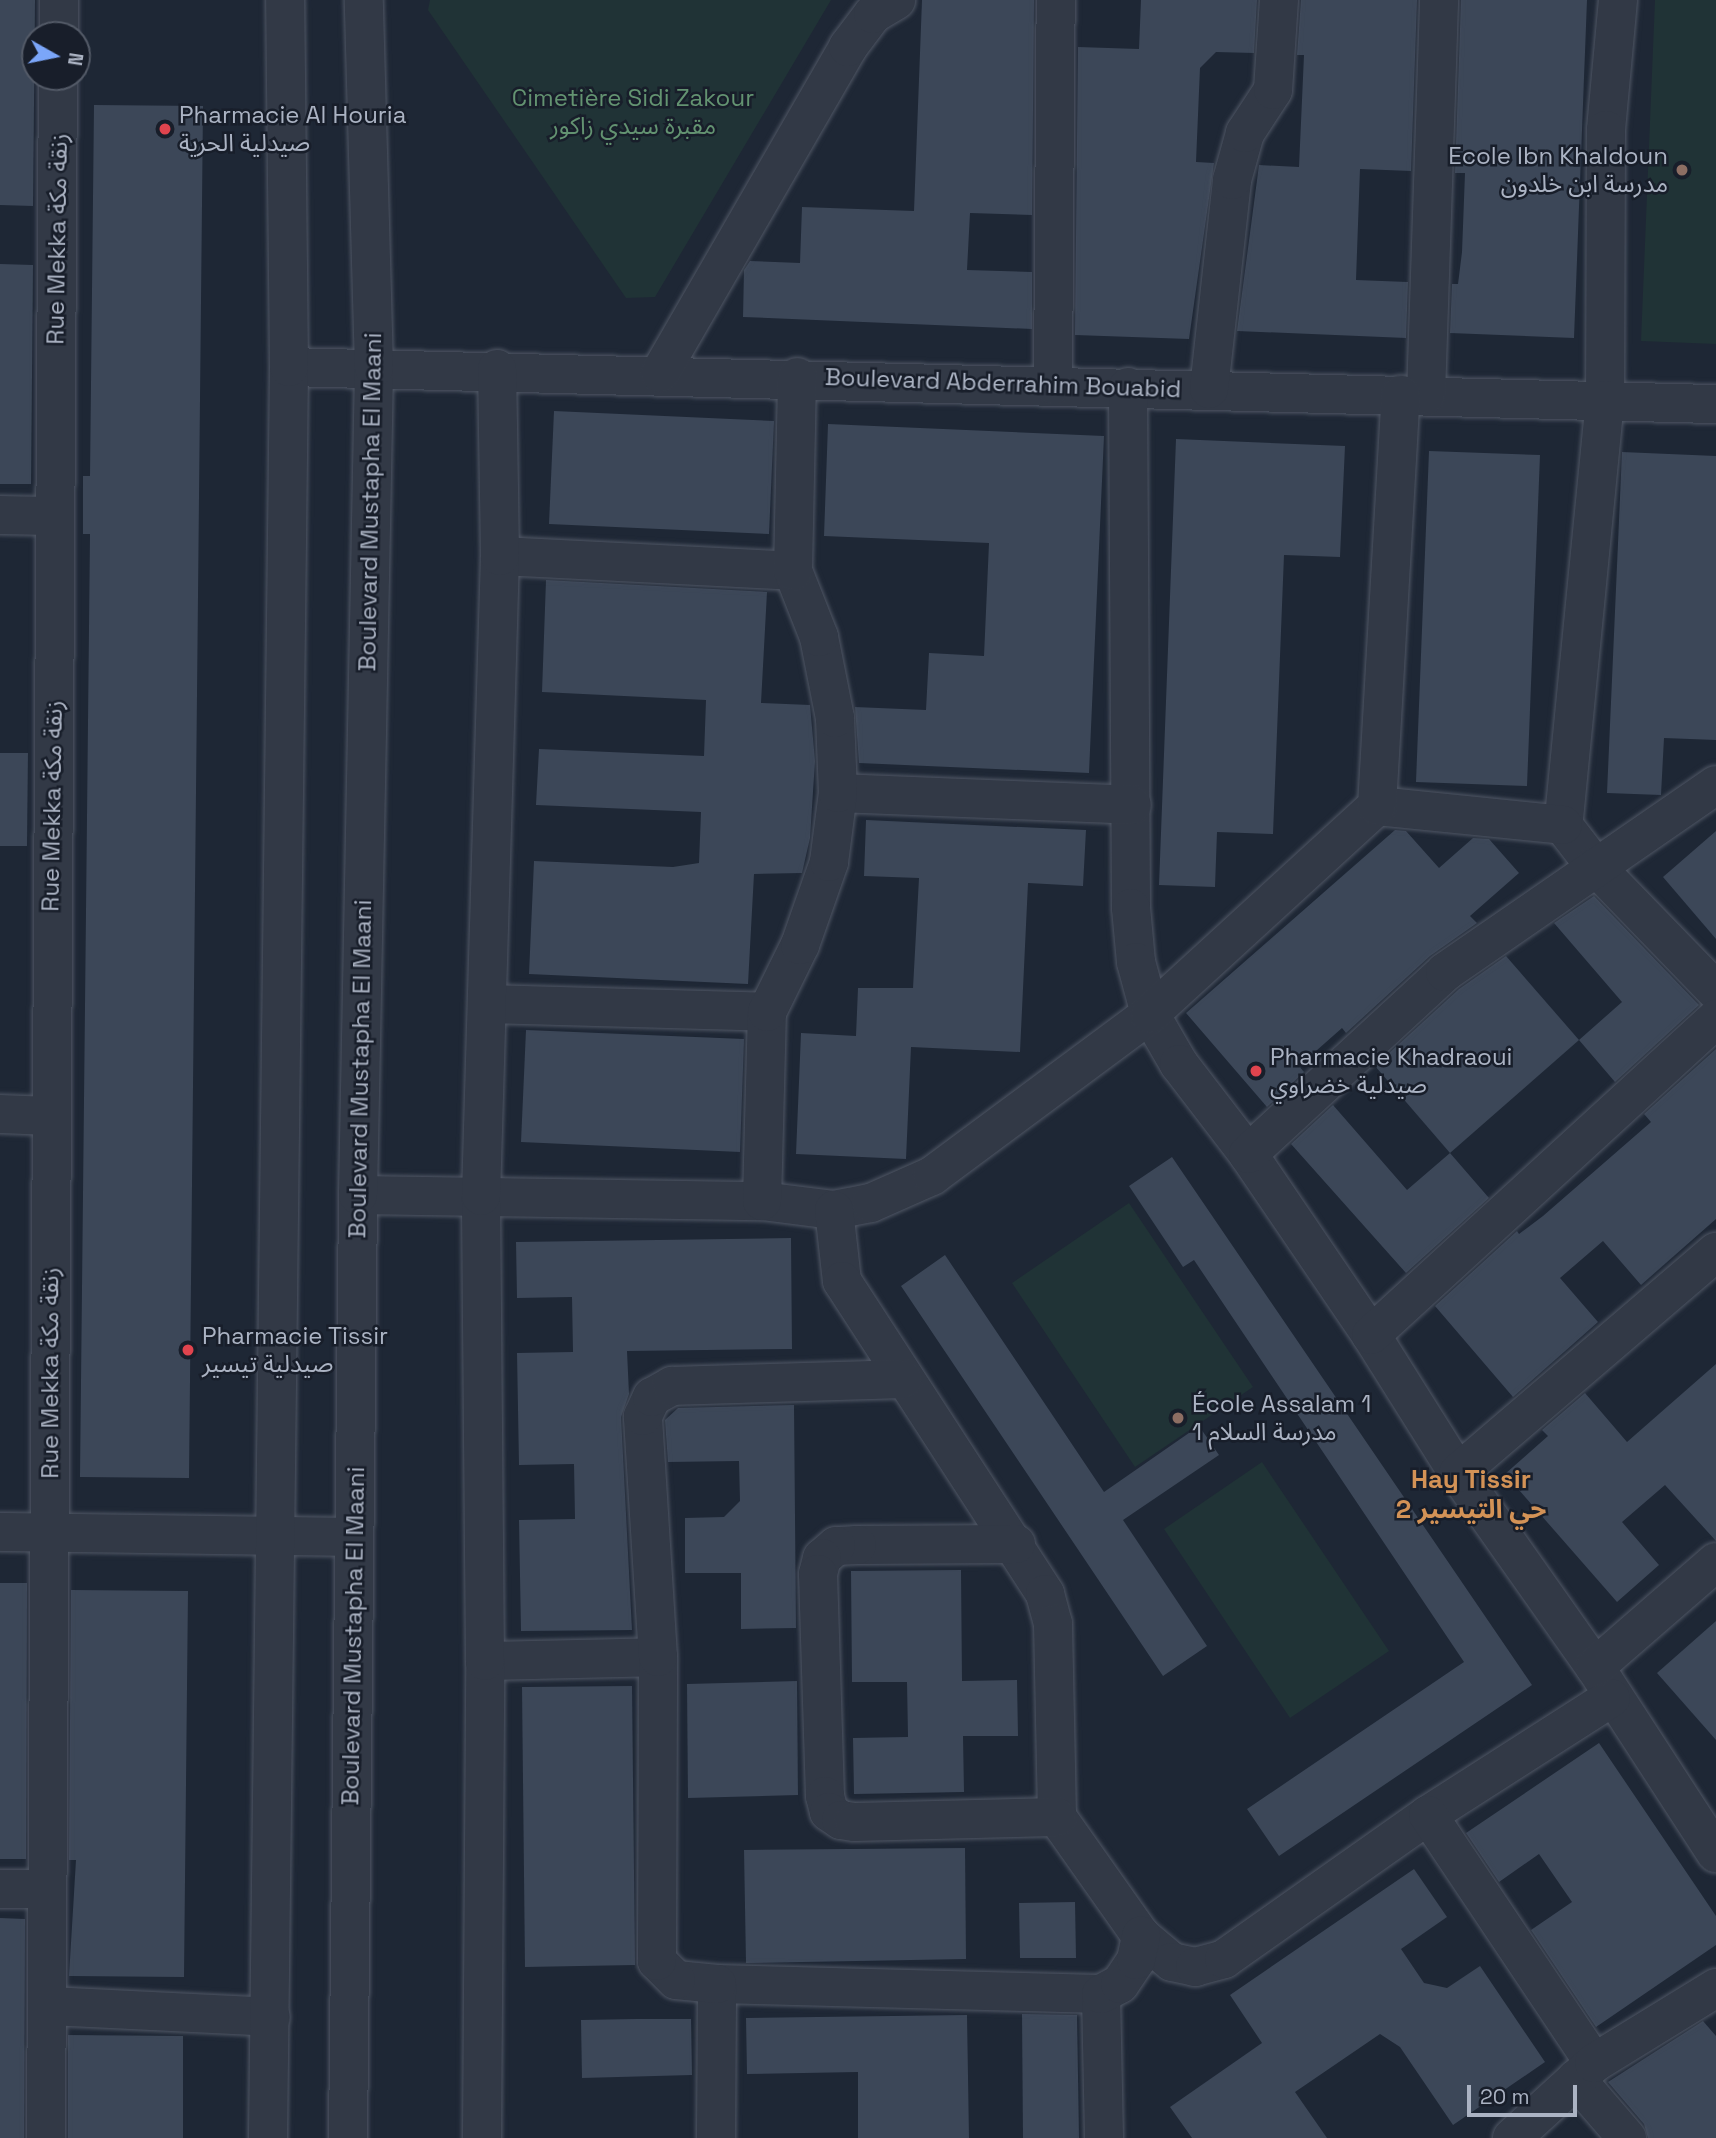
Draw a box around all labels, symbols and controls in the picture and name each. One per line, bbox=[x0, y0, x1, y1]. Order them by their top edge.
north arrow bbox=[21, 21, 91, 91]
text: N bbox=[62, 51, 89, 67]
park label: Cimetière Sidi Zakour مقبرة سيدي زاكور bbox=[512, 84, 754, 140]
place label: Pharmacie Al Houria صيدلية الحرية bbox=[179, 101, 407, 157]
marker: Pharmacie Al Houria صيدلية الحرية bbox=[157, 121, 173, 137]
street label: Rue Mekka زنقة مكة bbox=[41, 133, 73, 345]
place label: Ecole Ibn Khaldoun مدرسة ابن خلدون bbox=[1448, 142, 1668, 198]
marker: Ecole Ibn Khaldoun مدرسة ابن خلدون bbox=[1674, 162, 1690, 178]
street label: Boulevard Mustapha El Maani bbox=[353, 332, 387, 672]
street label: Boulevard Abderrahim Bouabid bbox=[824, 362, 1182, 404]
street label: Rue Mekka زنقة مكة bbox=[36, 700, 68, 912]
street label: Boulevard Mustapha El Maani bbox=[343, 899, 377, 1239]
place label: Pharmacie Khadraoui صيدلية خضراوي bbox=[1270, 1043, 1513, 1099]
marker: Pharmacie Khadraoui صيدلية خضراوي bbox=[1248, 1063, 1264, 1079]
street label: Rue Mekka زنقة مكة bbox=[36, 1267, 64, 1479]
place label: Pharmacie Tissir صيدلية تيسير bbox=[202, 1322, 389, 1378]
marker: Pharmacie Tissir صيدلية تيسير bbox=[180, 1342, 196, 1358]
place label: École Assalam 1 مدرسة السلام 1 bbox=[1192, 1390, 1372, 1446]
marker: École Assalam 1 مدرسة السلام 1 bbox=[1170, 1410, 1186, 1426]
district label: Hay Tissir 2 حي التيسير bbox=[1396, 1464, 1546, 1526]
street label: Boulevard Mustapha El Maani bbox=[336, 1466, 370, 1806]
scale bar bbox=[1471, 2072, 1581, 2116]
text: 20 m bbox=[1480, 2083, 1530, 2110]

